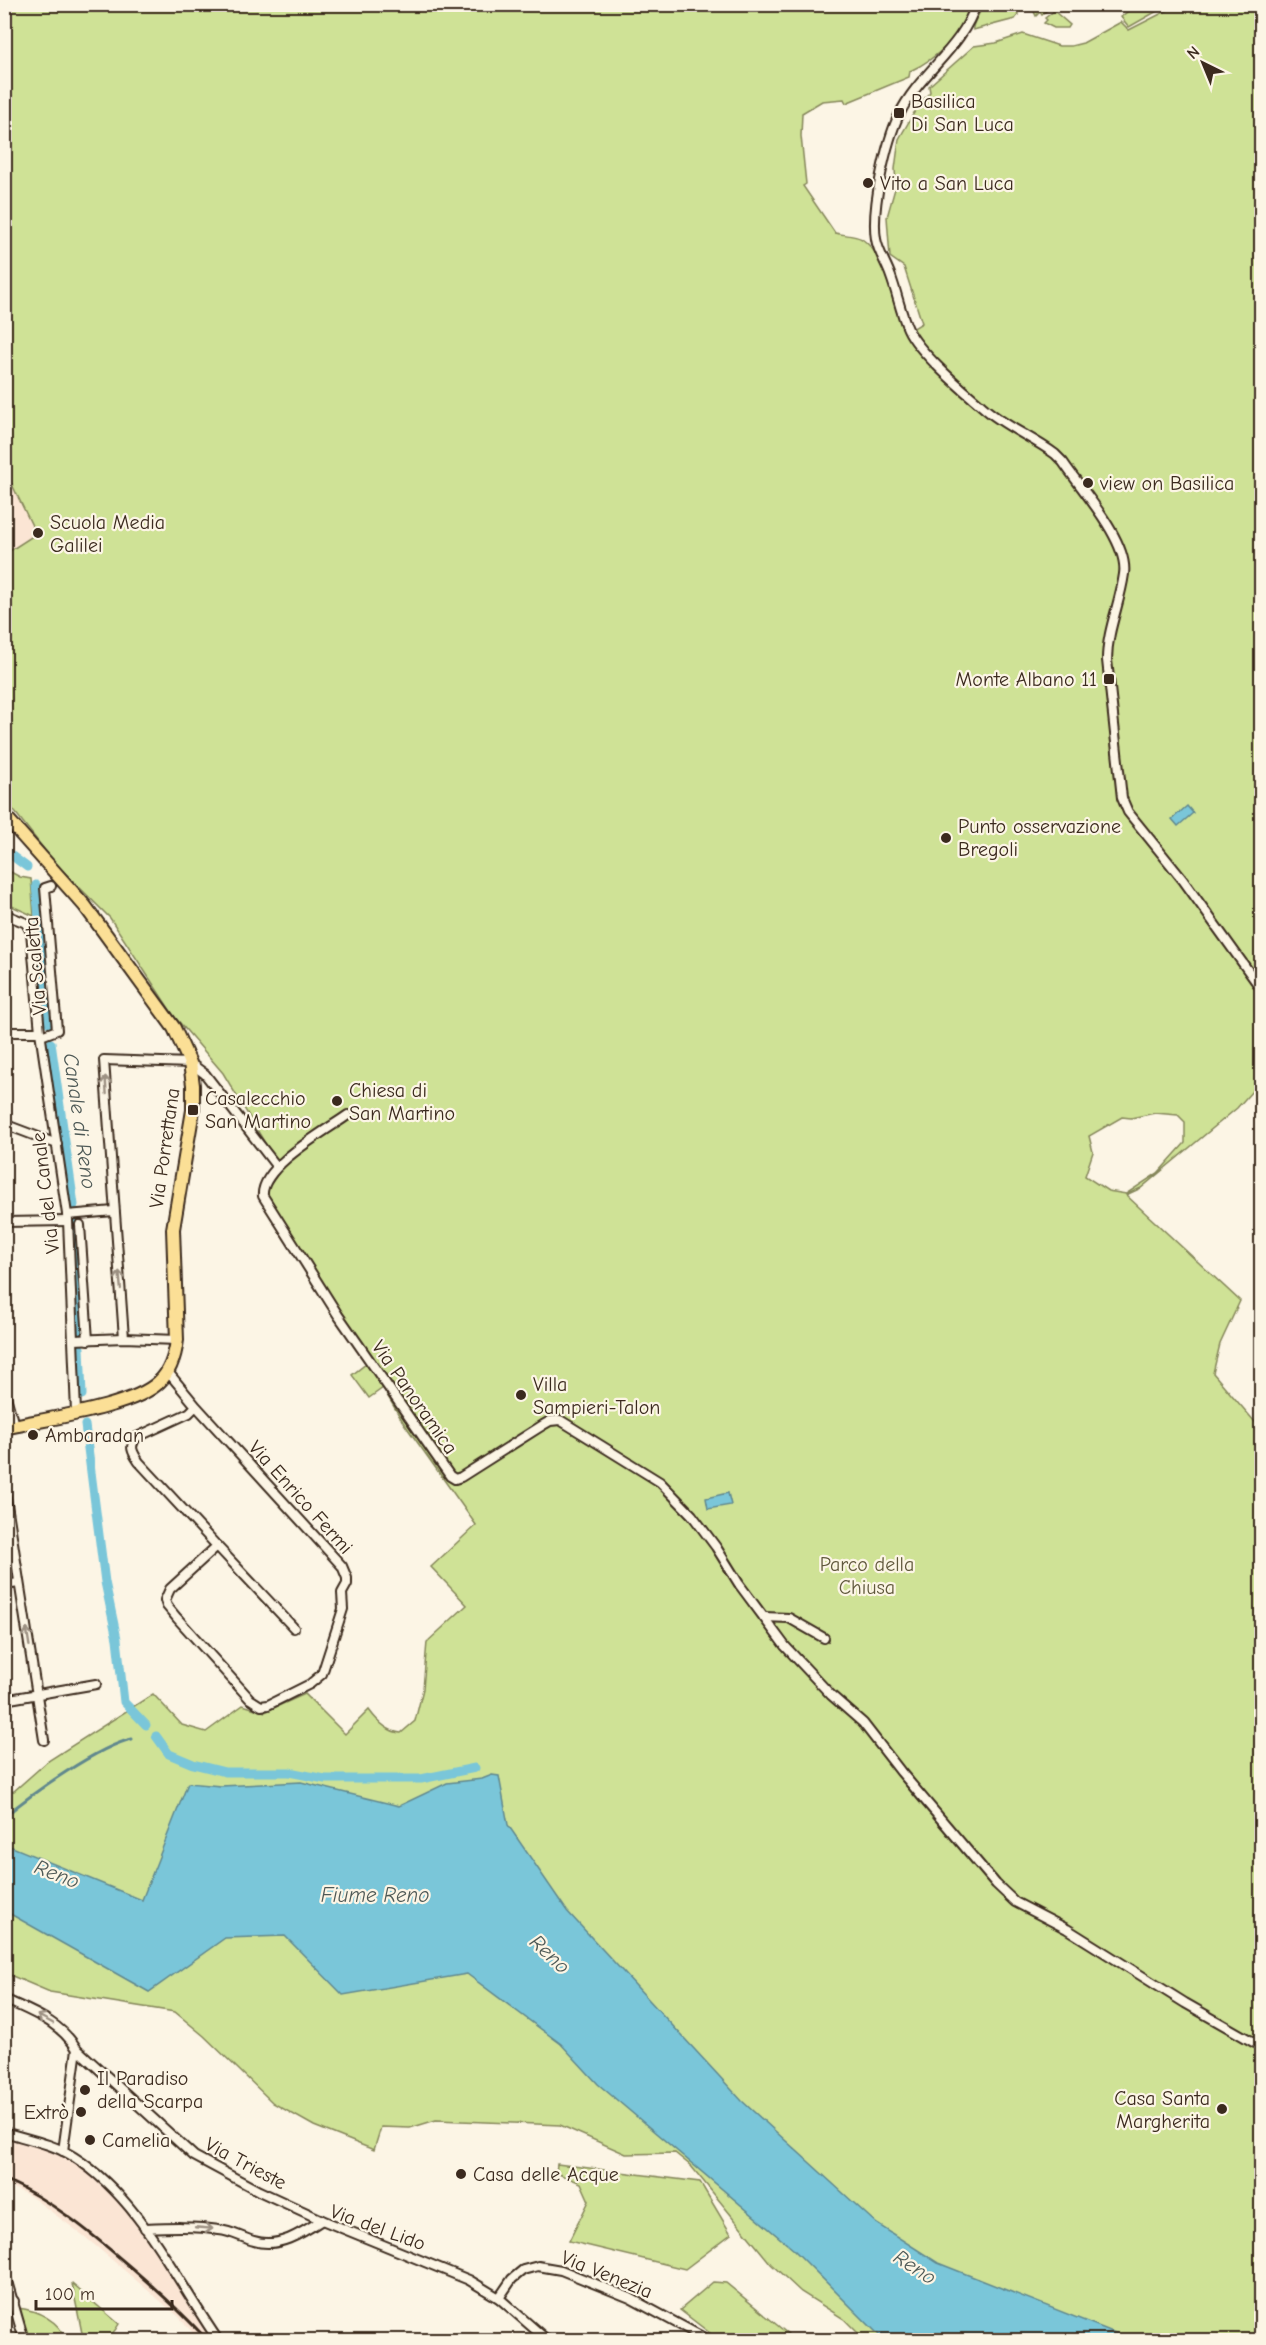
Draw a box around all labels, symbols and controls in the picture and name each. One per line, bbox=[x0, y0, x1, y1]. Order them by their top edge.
north arrow bbox=[1173, 33, 1233, 93]
text: N bbox=[1183, 43, 1203, 63]
place label: Basilica Di San Luca bbox=[911, 90, 1014, 136]
marker: Basilica Di San Luca bbox=[892, 106, 906, 120]
place label: Vito a San Luca bbox=[880, 172, 1014, 195]
marker: Vito a San Luca bbox=[861, 176, 875, 190]
place label: view on Basilica bbox=[1099, 472, 1234, 495]
marker: view on Basilica bbox=[1081, 476, 1095, 490]
place label: Scuola Media Galilei bbox=[50, 511, 165, 557]
marker: Scuola Media Galilei bbox=[31, 526, 45, 540]
place label: Monte Albano 11 bbox=[956, 668, 1097, 691]
marker: Monte Albano 11 bbox=[1102, 672, 1116, 686]
place label: Punto osservazione Bregoli bbox=[958, 815, 1121, 861]
marker: Punto osservazione Bregoli bbox=[939, 831, 953, 845]
street label: Via Scaletta bbox=[20, 916, 51, 1016]
water label: Canale di Reno bbox=[59, 1051, 101, 1191]
one-way arrow bbox=[100, 1076, 111, 1096]
place label: Chiesa di San Martino bbox=[349, 1079, 455, 1125]
street label: Via Porrettana bbox=[145, 1086, 184, 1210]
place label: Casalecchio San Martino bbox=[205, 1087, 311, 1133]
marker: Chiesa di San Martino bbox=[330, 1094, 344, 1108]
marker: Casalecchio San Martino bbox=[186, 1103, 200, 1117]
street label: Via del Canale bbox=[27, 1131, 64, 1255]
one-way arrow bbox=[114, 1270, 125, 1290]
street label: Via Panoramica bbox=[367, 1336, 462, 1459]
place label: Villa Sampieri-Talon bbox=[533, 1373, 660, 1419]
marker: Villa Sampieri-Talon bbox=[514, 1388, 528, 1402]
place label: Ambaradan bbox=[45, 1424, 144, 1447]
marker: Ambaradan bbox=[26, 1428, 40, 1442]
street label: Via Enrico Fermi bbox=[244, 1436, 357, 1559]
park label: Parco della Chiusa bbox=[820, 1553, 914, 1599]
one-way arrow bbox=[22, 1628, 33, 1647]
water label: Reno bbox=[31, 1855, 83, 1893]
water label: Fiume Reno bbox=[321, 1883, 429, 1907]
water label: Reno bbox=[525, 1930, 575, 1978]
one-way arrow bbox=[37, 2013, 54, 2025]
place label: Il Paradiso della Scarpa bbox=[97, 2067, 203, 2113]
marker: Il Paradiso della Scarpa bbox=[78, 2083, 92, 2097]
place label: Casa Santa Margherita bbox=[1114, 2087, 1210, 2133]
place label: Extrò bbox=[24, 2101, 69, 2124]
marker: Casa Santa Margherita bbox=[1215, 2102, 1229, 2116]
marker: Extrò bbox=[74, 2105, 88, 2119]
place label: Camelia bbox=[102, 2129, 170, 2152]
street label: Via Trieste bbox=[201, 2132, 290, 2194]
marker: Camelia bbox=[83, 2133, 97, 2147]
place label: Casa delle Acque bbox=[473, 2163, 619, 2186]
marker: Casa delle Acque bbox=[454, 2167, 468, 2181]
street label: Via del Lido bbox=[327, 2200, 429, 2255]
one-way arrow bbox=[193, 2223, 213, 2234]
water label: Reno bbox=[889, 2244, 941, 2290]
street label: Via Venezia bbox=[558, 2246, 656, 2303]
scale bar bbox=[36, 2273, 172, 2311]
text: 100 m bbox=[45, 2284, 95, 2305]

